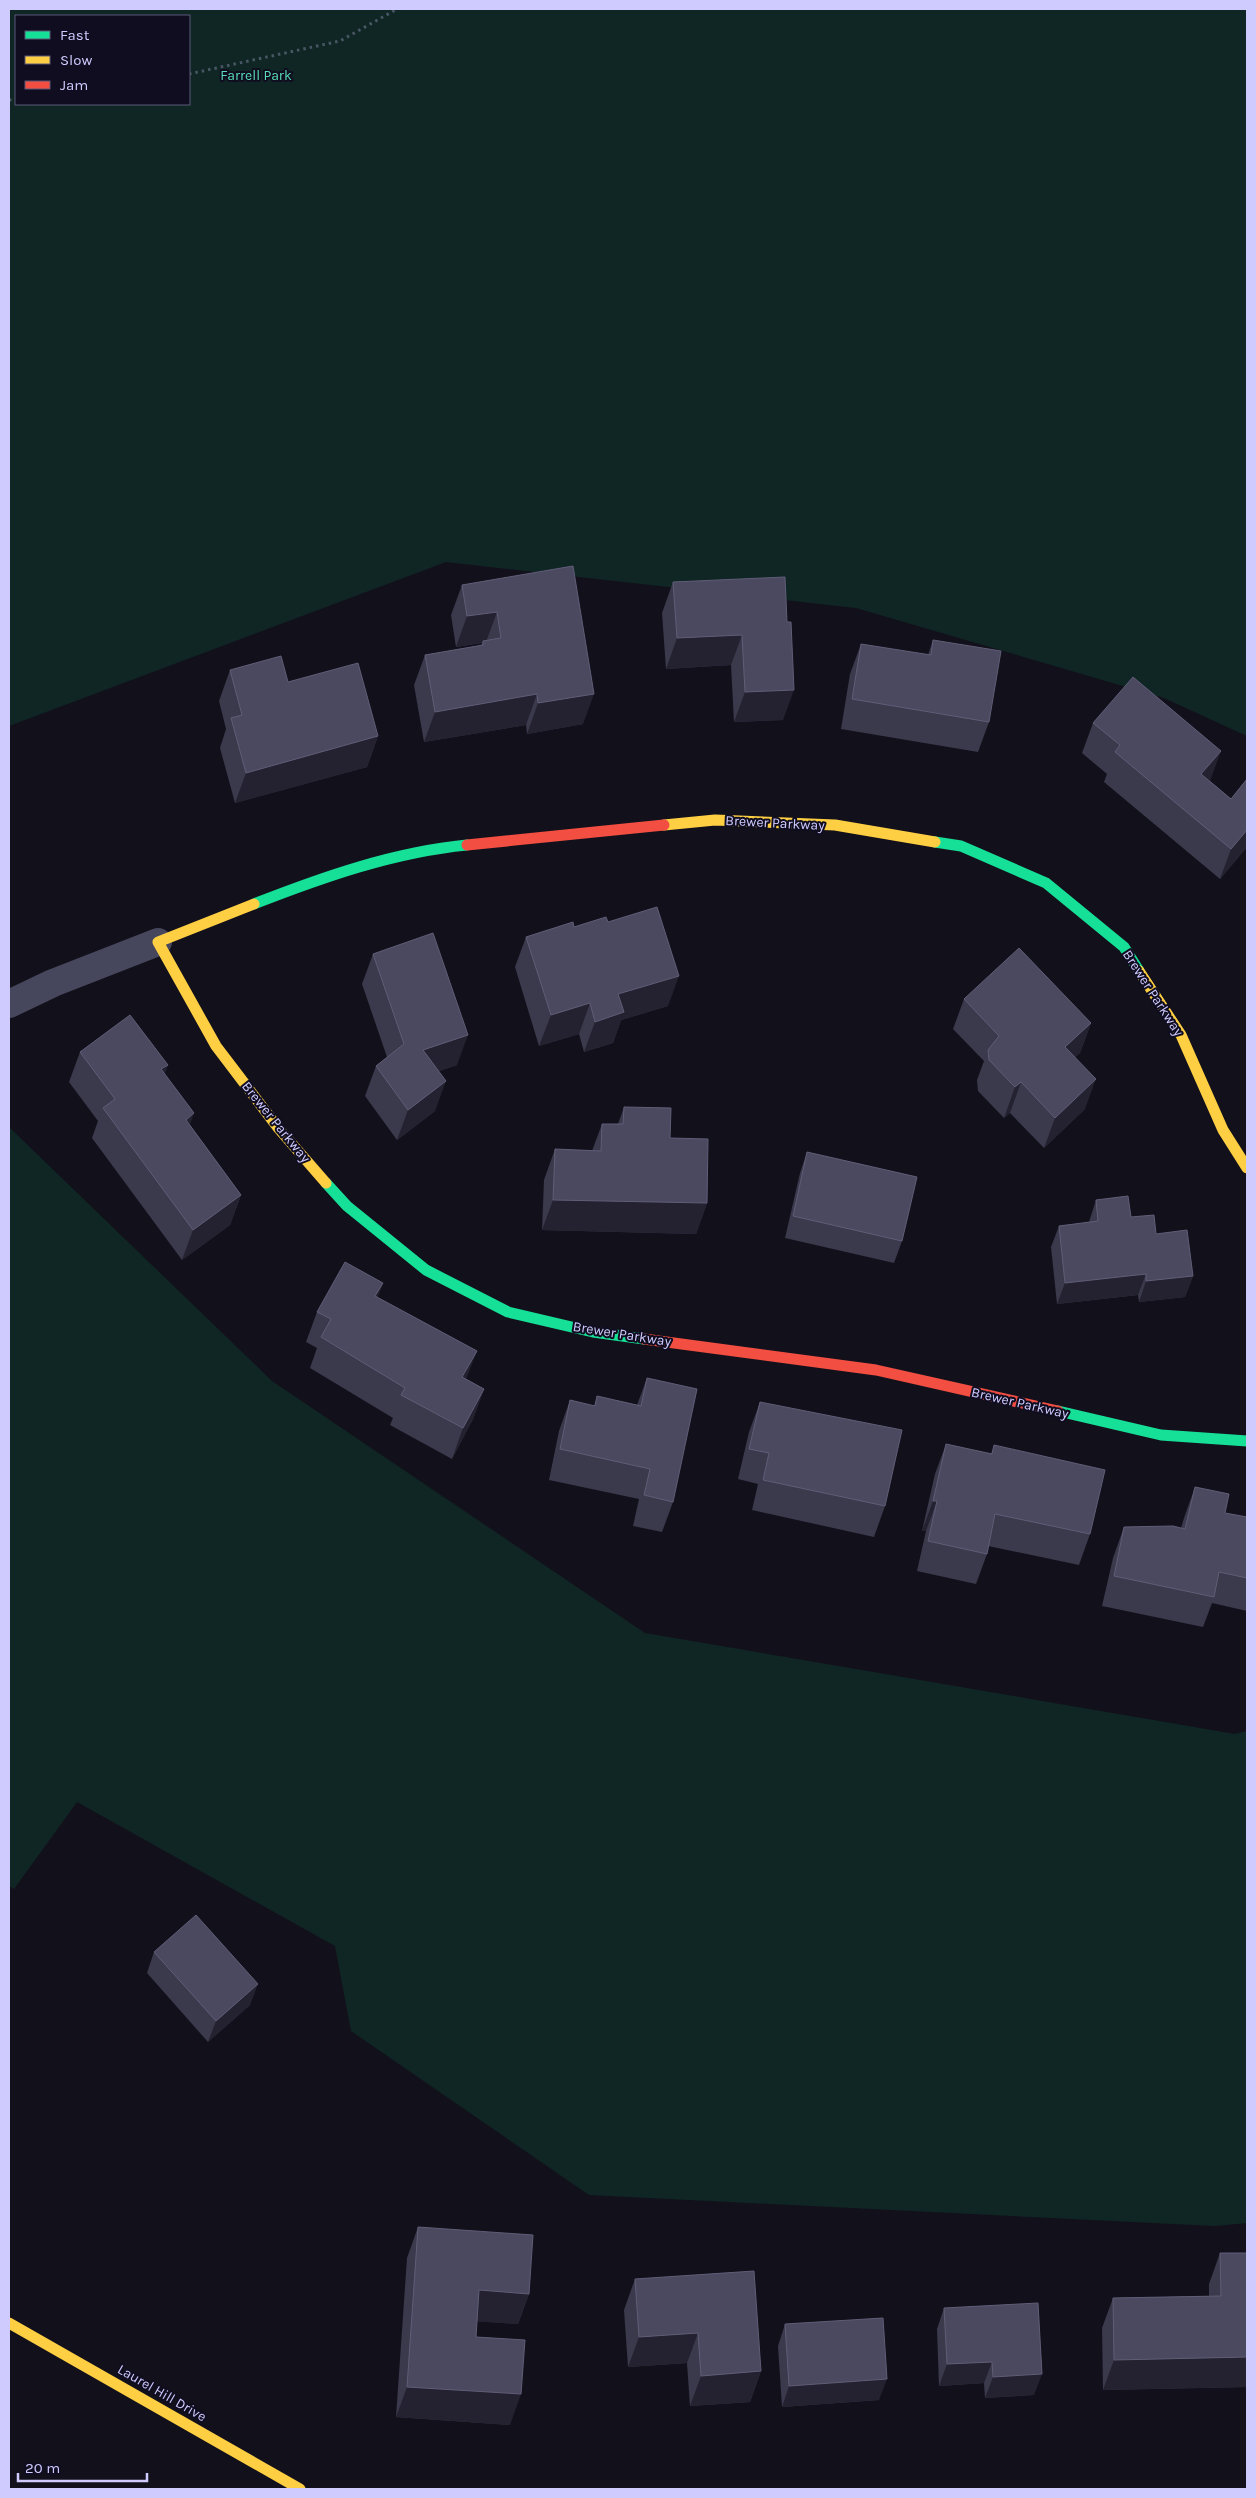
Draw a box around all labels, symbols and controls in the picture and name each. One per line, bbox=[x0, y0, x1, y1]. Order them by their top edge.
legend bbox=[15, 15, 190, 105]
text: Fast bbox=[60, 26, 90, 44]
text: Slow bbox=[60, 51, 92, 69]
park label: Farrell Park bbox=[220, 67, 292, 84]
text: Jam bbox=[60, 76, 88, 94]
street label: Brewer Parkway bbox=[725, 812, 826, 834]
street label: Brewer Parkway bbox=[1119, 947, 1187, 1040]
street label: Brewer Parkway bbox=[238, 1078, 314, 1166]
street label: Brewer Parkway bbox=[572, 1318, 673, 1350]
street label: Brewer Parkway bbox=[970, 1384, 1071, 1423]
street label: Laurel Hill Drive bbox=[115, 2361, 209, 2425]
scale bar bbox=[18, 2450, 146, 2482]
text: 20 m bbox=[25, 2459, 60, 2477]

